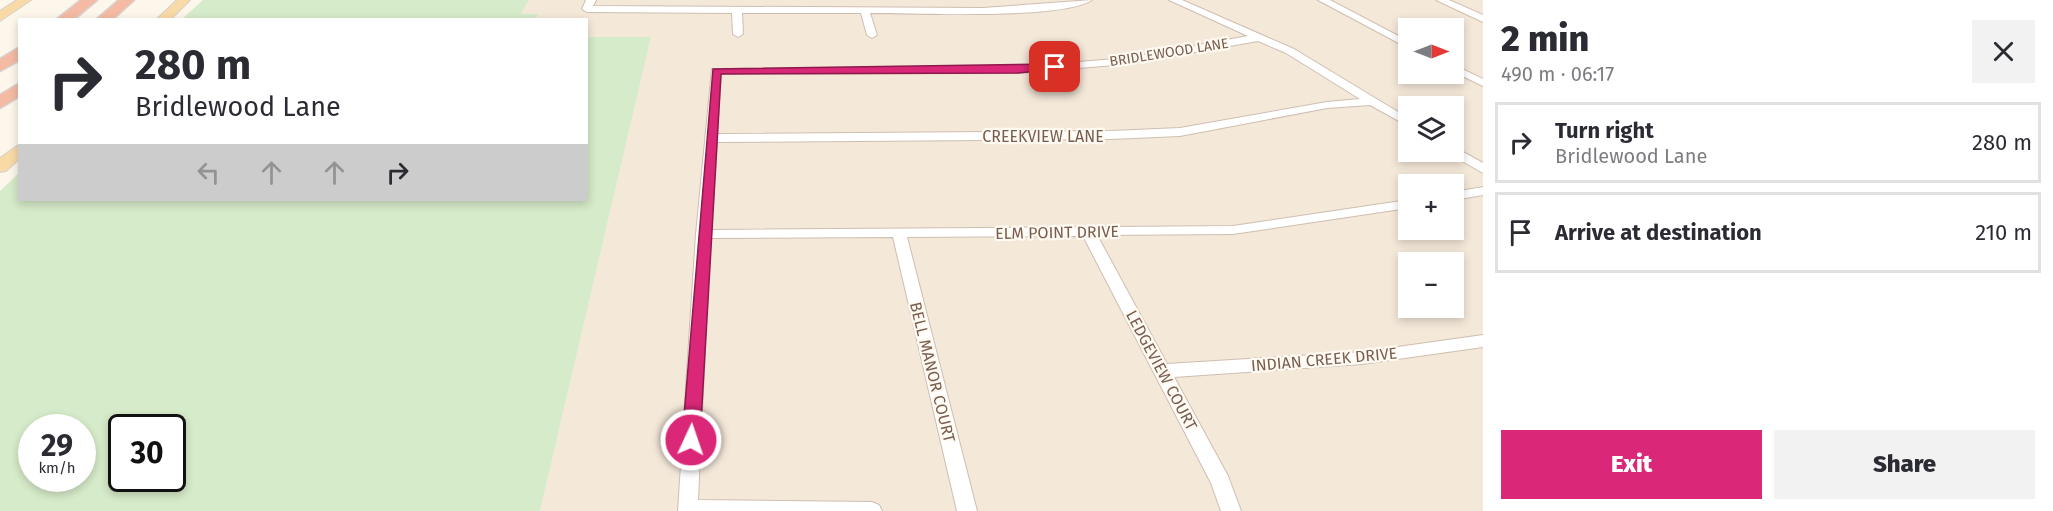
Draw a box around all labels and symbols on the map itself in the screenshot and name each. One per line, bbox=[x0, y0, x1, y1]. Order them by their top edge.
north arrow bbox=[1398, 18, 1464, 84]
street label: BRIDLEWOOD LANE bbox=[1108, 35, 1230, 70]
pin bbox=[1029, 41, 1080, 92]
street label: CREEKVIEW LANE bbox=[982, 127, 1104, 146]
street label: ELM POINT DRIVE bbox=[995, 222, 1119, 243]
street label: BELL MANOR COURT bbox=[906, 300, 959, 445]
street label: LEDGEVIEW COURT bbox=[1122, 307, 1202, 434]
street label: INDIAN CREEK DRIVE bbox=[1250, 344, 1398, 375]
position arrow bbox=[659, 408, 723, 472]
speed limit sign: 30 bbox=[108, 414, 186, 492]

